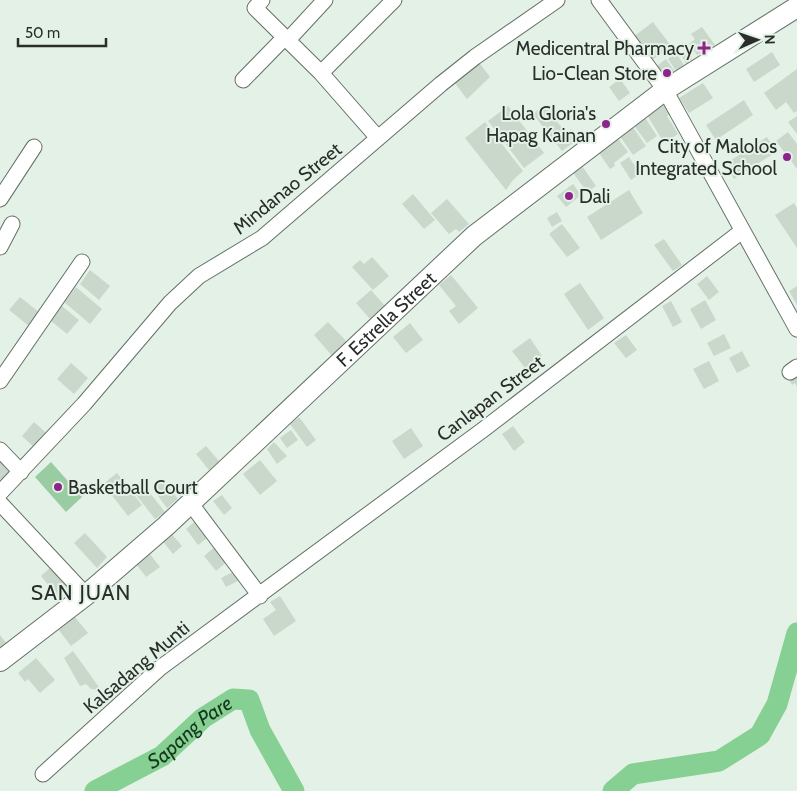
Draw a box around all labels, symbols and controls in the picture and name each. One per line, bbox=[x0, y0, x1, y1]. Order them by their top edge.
scale bar bbox=[18, 15, 105, 47]
north arrow bbox=[732, 15, 782, 65]
text: 50 m bbox=[25, 24, 60, 42]
text: N bbox=[761, 34, 779, 45]
place label: Medicentral Pharmacy bbox=[515, 37, 694, 60]
marker: Medicentral Pharmacy bbox=[698, 42, 710, 54]
place label: Lio-Clean Store bbox=[532, 62, 657, 85]
marker: Lio-Clean Store bbox=[661, 67, 673, 79]
place label: Lola Gloria's Hapag Kainan bbox=[486, 102, 596, 147]
marker: Lola Gloria's Hapag Kainan bbox=[600, 118, 612, 130]
place label: City of Malolos Integrated School bbox=[635, 135, 778, 180]
street label: Mindanao Street bbox=[228, 137, 347, 239]
marker: City of Malolos Integrated School bbox=[781, 151, 793, 163]
place label: Dali bbox=[579, 185, 610, 208]
marker: Dali bbox=[563, 190, 575, 202]
street label: F. Estrella Street bbox=[332, 267, 441, 372]
street label: Canlapan Street bbox=[432, 350, 549, 446]
place label: Basketball Court bbox=[68, 476, 198, 499]
marker: Basketball Court bbox=[52, 481, 64, 493]
district label: SAN JUAN bbox=[31, 580, 131, 605]
street label: Kalsadang Munti bbox=[79, 616, 194, 718]
water label: Sapang Pare bbox=[143, 691, 236, 774]

